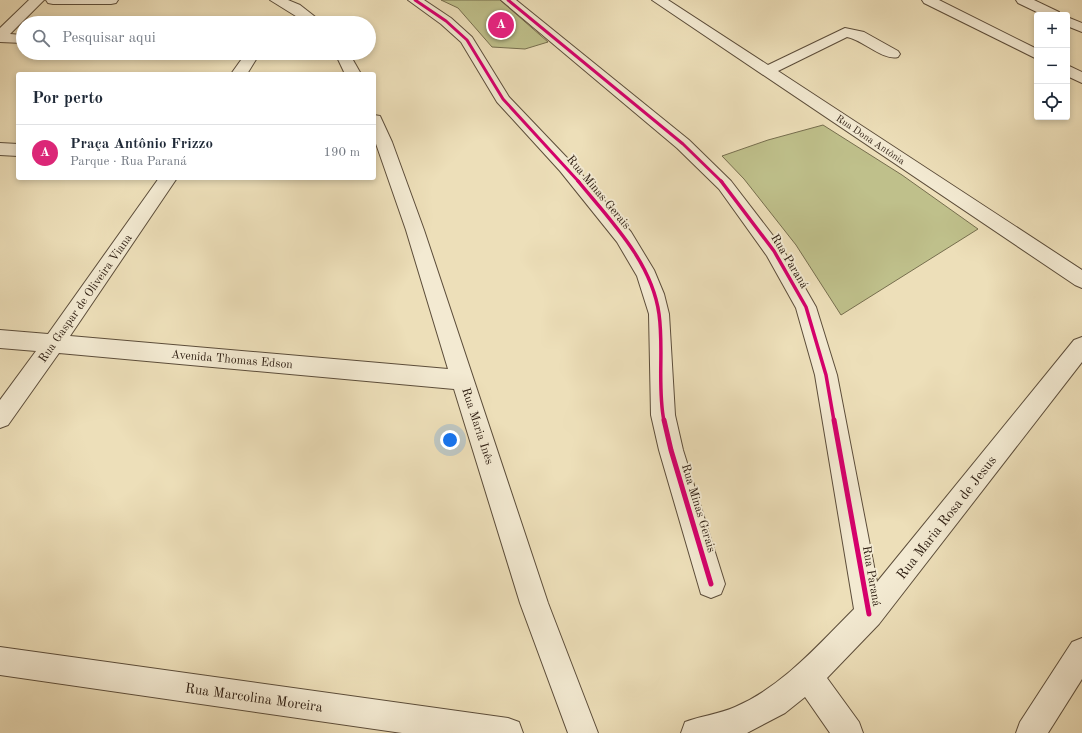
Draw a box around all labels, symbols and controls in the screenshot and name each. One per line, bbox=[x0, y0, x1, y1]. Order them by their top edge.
pin: A bbox=[488, 10, 514, 40]
map controls bbox=[1034, 12, 1070, 120]
button: + bbox=[1034, 12, 1070, 48]
search box bbox=[16, 16, 376, 60]
icon: search bbox=[30, 27, 52, 49]
text: Pesquisar aqui bbox=[62, 31, 156, 46]
button: − bbox=[1034, 48, 1070, 84]
button: locate bbox=[1034, 84, 1070, 120]
text: Por perto bbox=[32, 90, 103, 107]
street label: Rua Dona Antônia bbox=[834, 113, 907, 167]
text: Praça Antônio Frizzo bbox=[70, 137, 213, 152]
text: A bbox=[40, 146, 50, 159]
text: 190 m bbox=[323, 146, 360, 159]
street label: Rua Minas Gerais bbox=[564, 154, 632, 232]
text: Parque · Rua Paraná bbox=[70, 155, 187, 168]
street label: Rua Gaspar de Oliveira Viana bbox=[37, 232, 135, 365]
street label: Rua Paraná bbox=[768, 232, 810, 291]
street label: Avenida Thomas Edson bbox=[171, 349, 294, 371]
street label: Rua Maria Inês bbox=[459, 387, 495, 466]
your location bbox=[440, 430, 460, 450]
street label: Rua Maria Rosa de Jesus bbox=[894, 453, 999, 582]
street label: Rua Minas Gerais bbox=[679, 463, 717, 554]
street label: Rua Paraná bbox=[860, 545, 882, 607]
street label: Rua Marcolina Moreira bbox=[184, 681, 324, 715]

